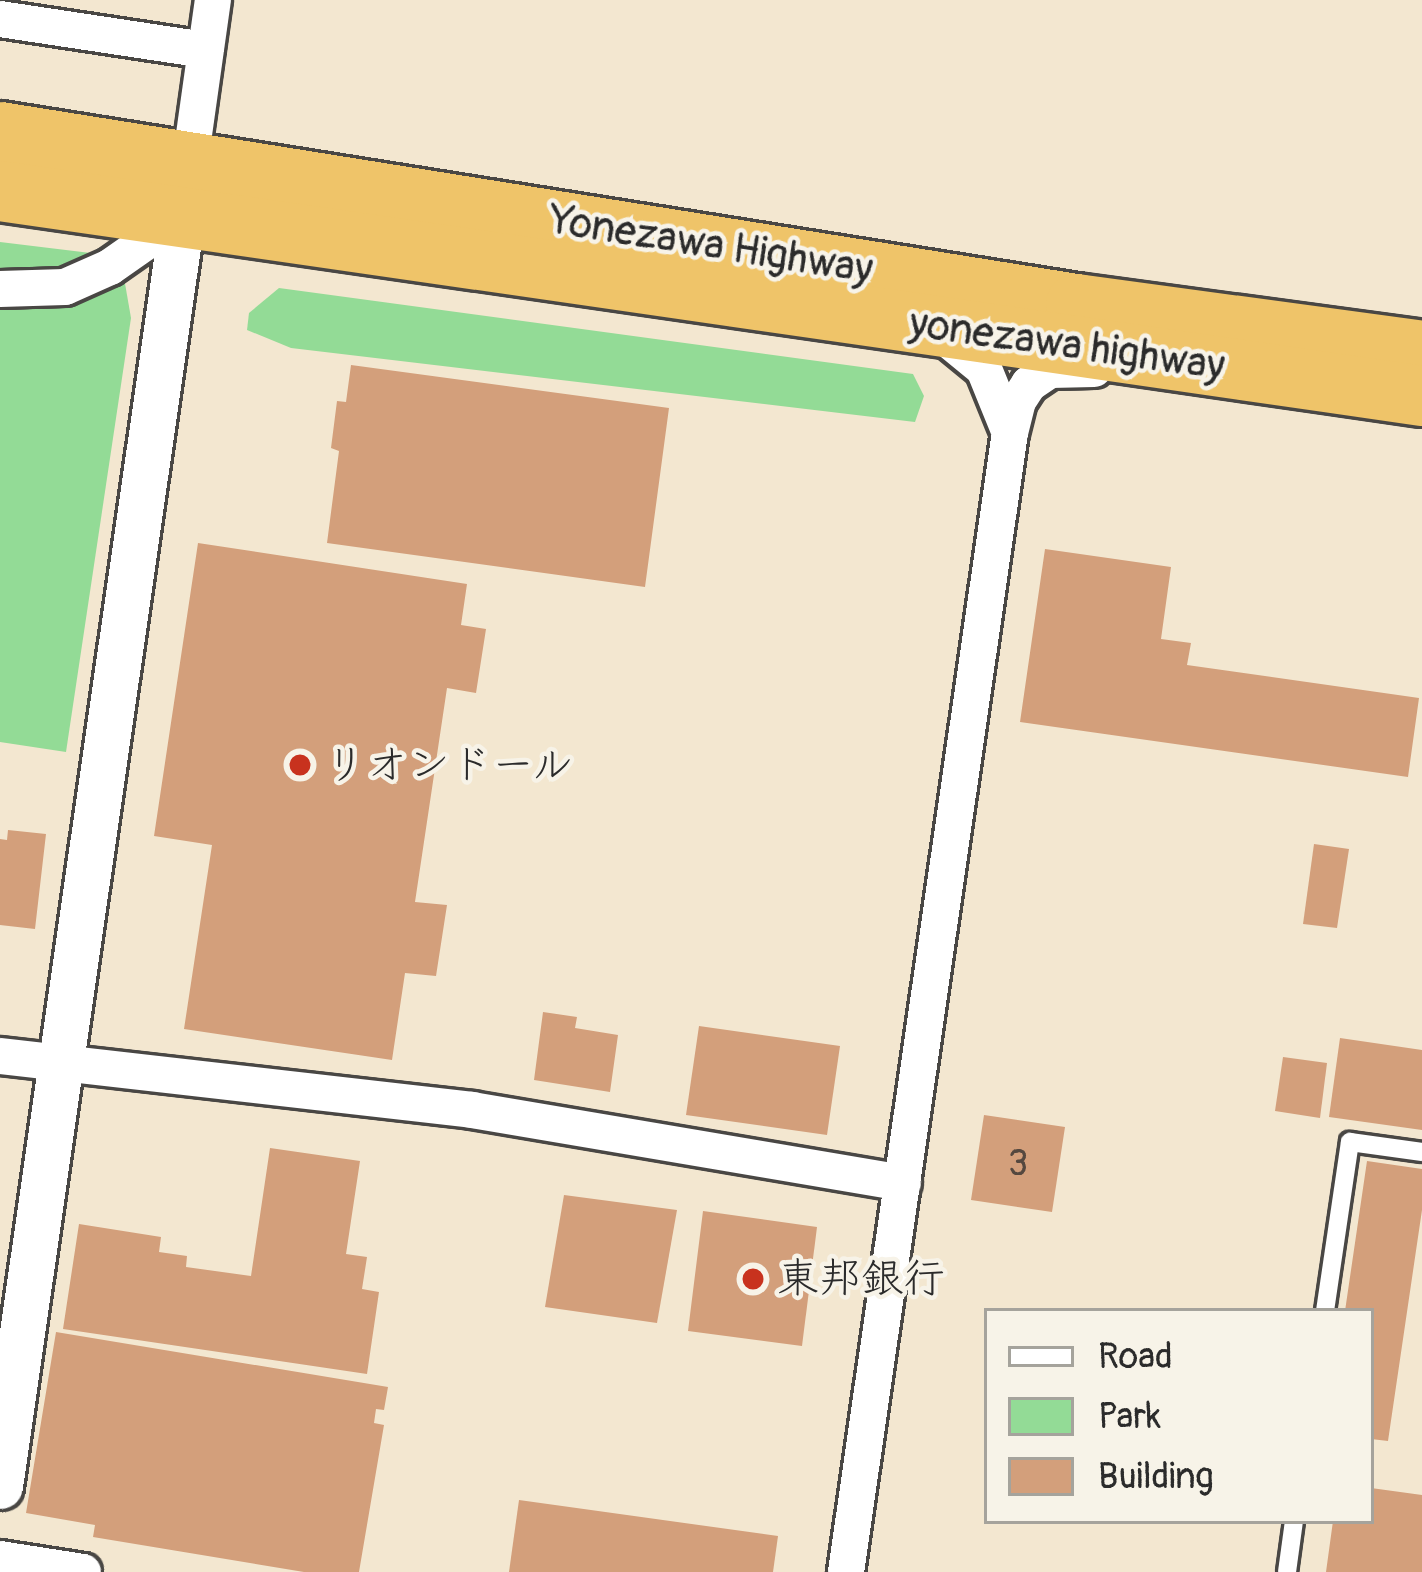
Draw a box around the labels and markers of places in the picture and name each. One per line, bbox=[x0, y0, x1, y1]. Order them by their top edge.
place label: リオンドール bbox=[324, 740, 576, 790]
marker: リオンドール bbox=[287, 752, 313, 778]
place label: 東邦銀行 bbox=[777, 1254, 945, 1304]
marker: 東邦銀行 bbox=[740, 1266, 766, 1292]

